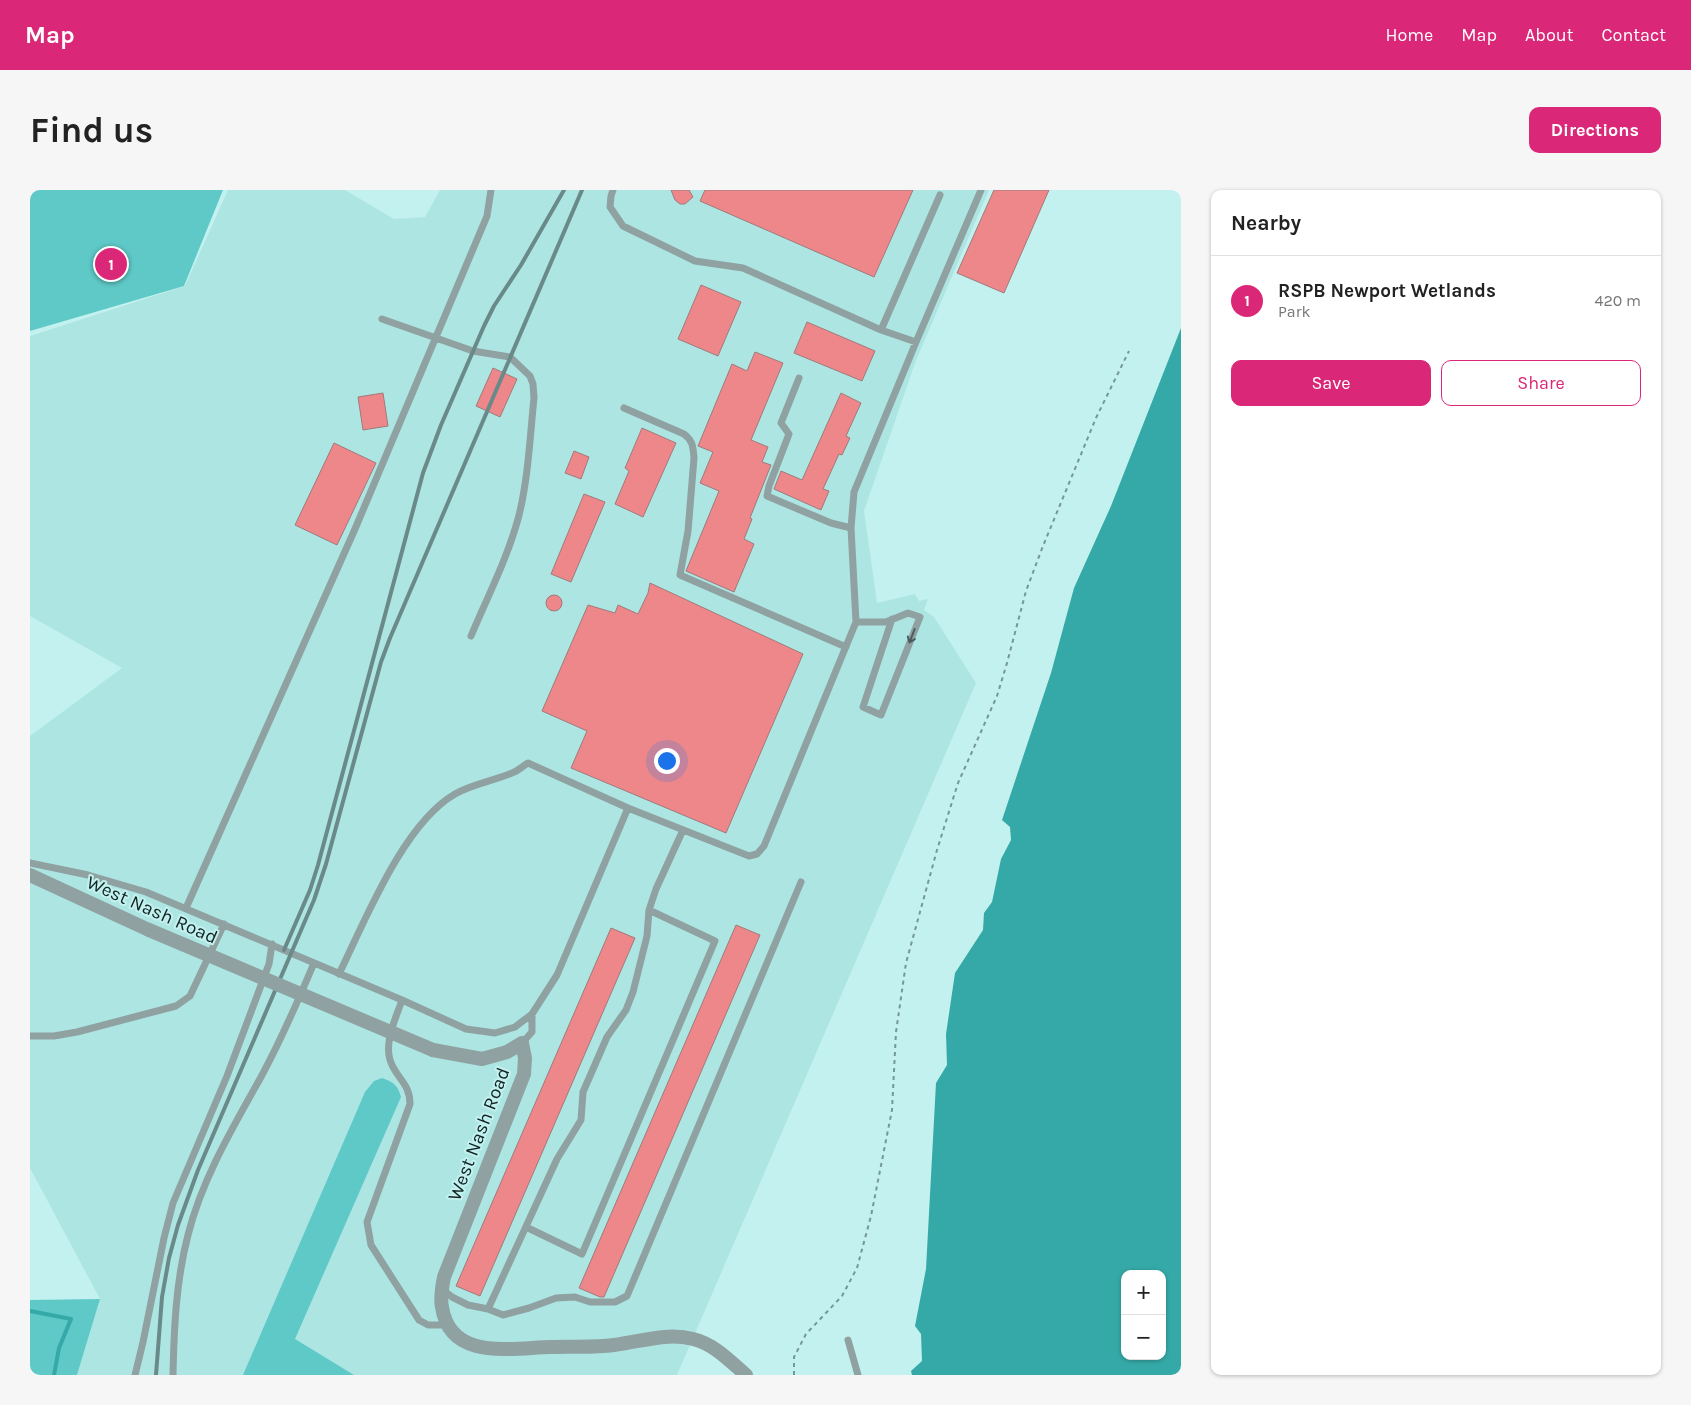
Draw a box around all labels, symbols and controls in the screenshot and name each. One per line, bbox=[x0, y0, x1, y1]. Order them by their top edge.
text: Map bbox=[25, 21, 75, 49]
text: Home bbox=[1385, 24, 1433, 46]
text: Map bbox=[1461, 24, 1497, 46]
text: About bbox=[1525, 24, 1574, 46]
text: Contact bbox=[1602, 24, 1666, 46]
button: Directions bbox=[1529, 107, 1661, 153]
text: Find us bbox=[30, 110, 153, 151]
text: Nearby bbox=[1231, 211, 1301, 235]
pin: 1 bbox=[95, 245, 127, 283]
text: RSPB Newport Wetlands bbox=[1278, 280, 1496, 302]
text: 1 bbox=[1244, 291, 1250, 310]
text: 420 m bbox=[1595, 291, 1641, 310]
text: Park bbox=[1278, 302, 1310, 321]
button: Save bbox=[1231, 360, 1431, 406]
button: Share bbox=[1441, 360, 1641, 406]
one-way arrow bbox=[907, 628, 916, 643]
your location bbox=[654, 748, 680, 774]
street label: West Nash Road bbox=[83, 871, 221, 949]
street label: West Nash Road bbox=[443, 1064, 515, 1204]
map controls bbox=[1121, 1270, 1166, 1360]
button: + bbox=[1121, 1270, 1166, 1315]
button: − bbox=[1121, 1315, 1166, 1360]

